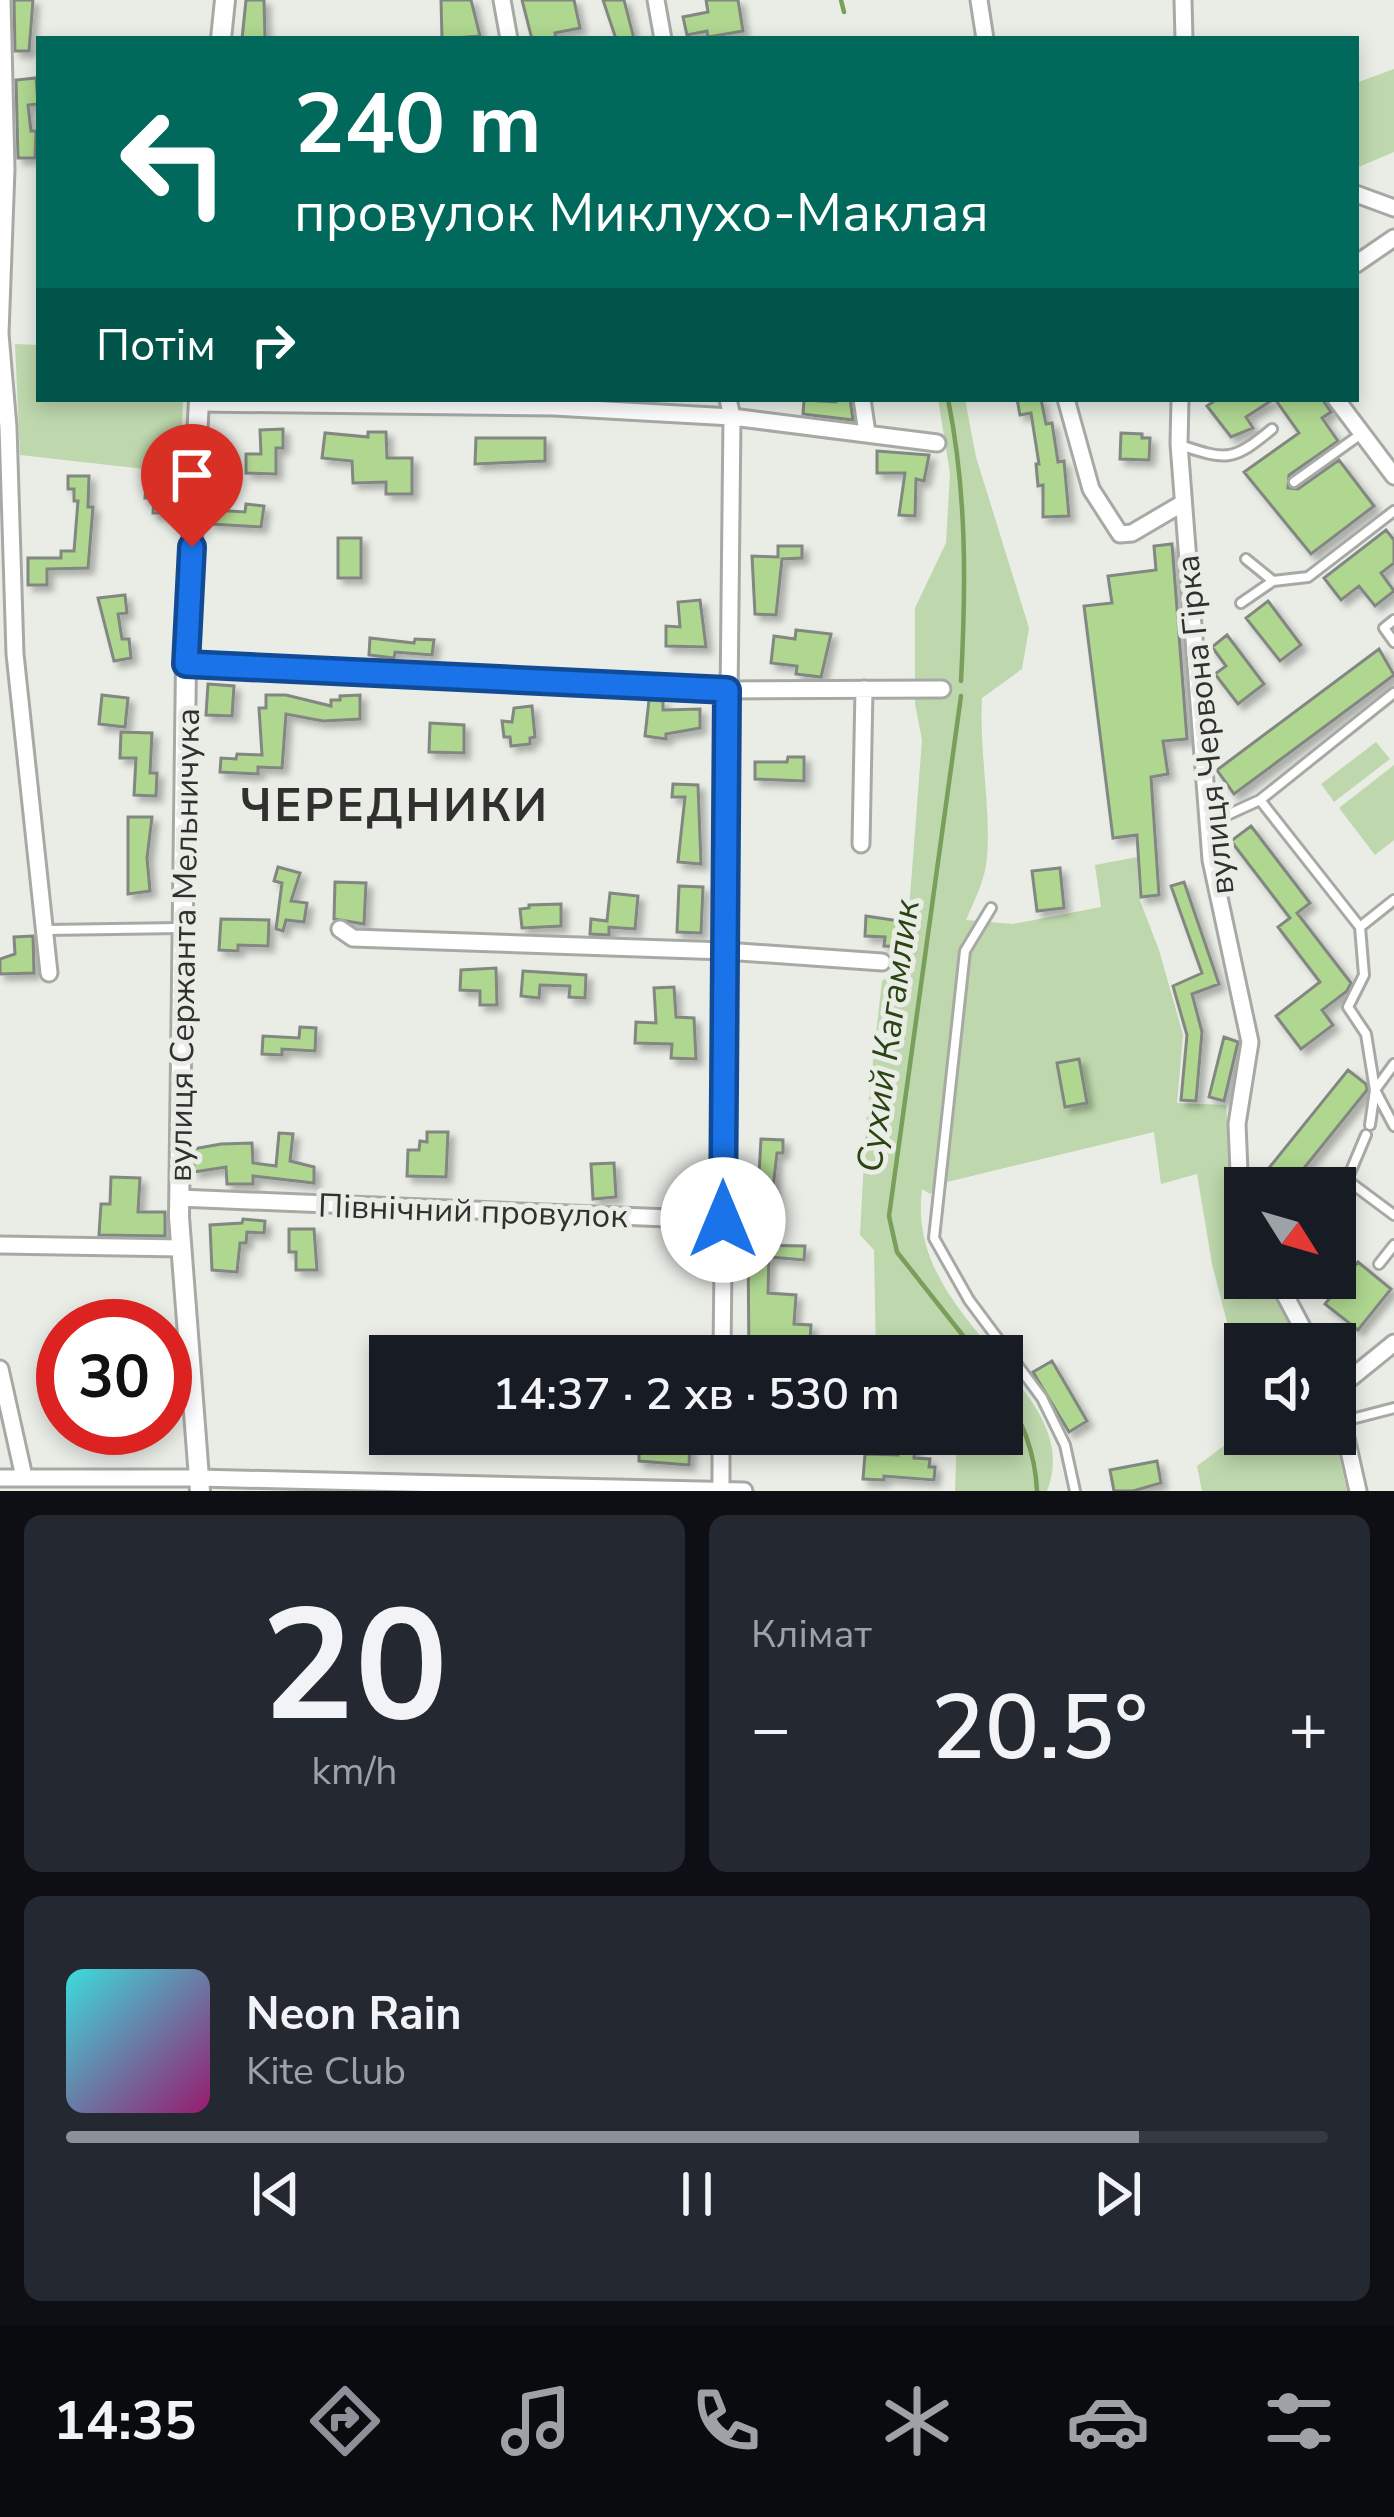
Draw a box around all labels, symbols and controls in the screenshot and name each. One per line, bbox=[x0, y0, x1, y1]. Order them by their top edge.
text: 240 m bbox=[294, 67, 542, 182]
icon: left bbox=[96, 84, 252, 240]
text: провулок Миклухо-Маклая bbox=[294, 176, 989, 250]
icon: right bbox=[240, 312, 306, 378]
text: Потім bbox=[96, 315, 216, 376]
pin bbox=[141, 424, 243, 547]
icon: arrive bbox=[159, 442, 225, 508]
street label: вулиця Червона Гірка bbox=[1165, 553, 1246, 897]
street label: вулиця Сержанта Мельничука bbox=[158, 708, 211, 1182]
district label: ЧЕРЕДНИКИ bbox=[240, 776, 550, 837]
water label: Сухий Кагамлик bbox=[845, 896, 932, 1176]
position arrow bbox=[660, 1157, 786, 1283]
north arrow bbox=[1224, 1167, 1356, 1299]
map controls bbox=[1224, 1167, 1356, 1455]
street label: Північний провулок bbox=[317, 1184, 629, 1239]
speed limit sign: 30 bbox=[36, 1299, 192, 1455]
button: sound bbox=[1224, 1323, 1356, 1455]
text: 14:37 · 2 хв · 530 m bbox=[492, 1364, 900, 1425]
text: 20 bbox=[261, 1560, 448, 1773]
text: Клімат bbox=[751, 1608, 872, 1661]
text: 20.5° bbox=[931, 1667, 1148, 1790]
text: − bbox=[751, 1684, 791, 1774]
text: + bbox=[1288, 1684, 1328, 1774]
text: km/h bbox=[312, 1745, 397, 1798]
text: Neon Rain bbox=[246, 1984, 462, 2045]
text: Kite Club bbox=[246, 2045, 406, 2098]
icon: previous bbox=[243, 2161, 309, 2227]
icon: pause bbox=[664, 2161, 730, 2227]
icon: next bbox=[1085, 2161, 1151, 2227]
icon: directions bbox=[303, 2379, 387, 2463]
icon: music bbox=[494, 2379, 578, 2463]
icon: phone bbox=[684, 2379, 768, 2463]
icon: climate bbox=[875, 2379, 959, 2463]
icon: car bbox=[1066, 2379, 1150, 2463]
icon: filters bbox=[1257, 2379, 1341, 2463]
text: 14:35 bbox=[53, 2384, 196, 2458]

